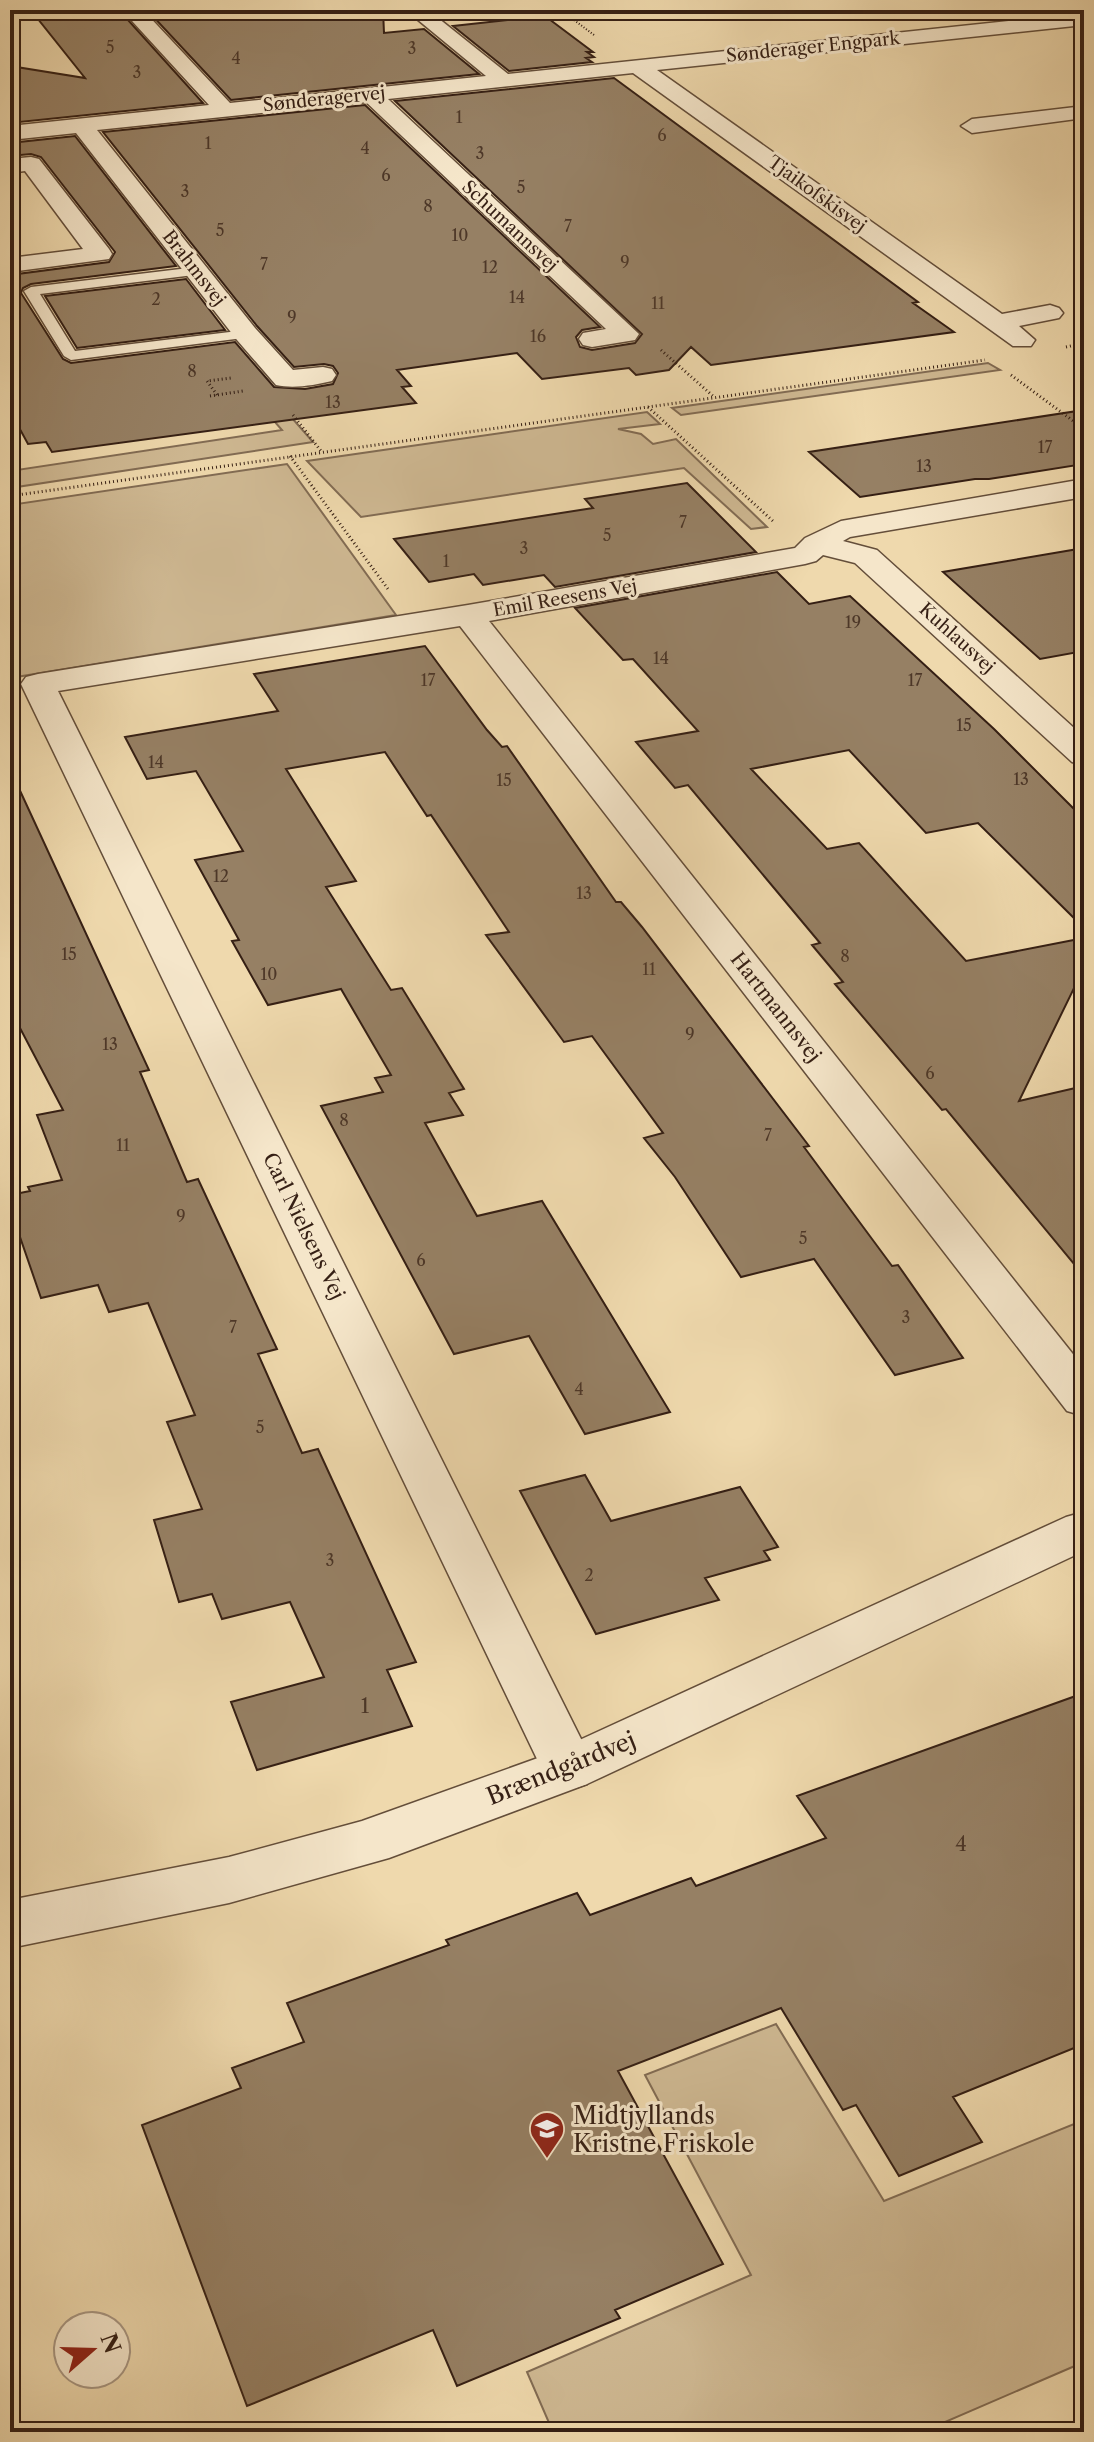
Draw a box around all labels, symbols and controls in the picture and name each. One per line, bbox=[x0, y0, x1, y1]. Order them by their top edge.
street label: Sønderager Engpark bbox=[725, 27, 903, 67]
house number: 5 bbox=[106, 37, 114, 57]
house number: 3 bbox=[408, 38, 416, 58]
house number: 4 bbox=[231, 48, 241, 68]
house number: 3 bbox=[133, 62, 141, 82]
street label: Sønderagervej bbox=[262, 82, 386, 116]
house number: 1 bbox=[456, 107, 463, 127]
house number: 6 bbox=[657, 125, 667, 145]
house number: 1 bbox=[205, 133, 212, 153]
house number: 4 bbox=[360, 138, 370, 158]
house number: 3 bbox=[476, 143, 484, 163]
street label: Tjaikofskisvej bbox=[763, 151, 871, 237]
house number: 6 bbox=[381, 165, 391, 185]
street label: Schumannsvej bbox=[457, 176, 563, 276]
house number: 5 bbox=[517, 177, 525, 197]
house number: 3 bbox=[181, 181, 189, 201]
house number: 8 bbox=[423, 196, 433, 216]
house number: 7 bbox=[564, 216, 572, 236]
house number: 5 bbox=[216, 220, 224, 240]
house number: 10 bbox=[452, 225, 468, 245]
street label: Brahmsvej bbox=[158, 226, 230, 310]
house number: 9 bbox=[620, 252, 630, 272]
house number: 7 bbox=[260, 254, 268, 274]
house number: 12 bbox=[482, 257, 498, 277]
house number: 14 bbox=[509, 287, 525, 307]
house number: 2 bbox=[151, 289, 161, 309]
house number: 11 bbox=[651, 293, 665, 313]
house number: 9 bbox=[287, 307, 297, 327]
house number: 16 bbox=[530, 326, 546, 346]
house number: 8 bbox=[187, 361, 197, 381]
house number: 13 bbox=[325, 392, 341, 412]
house number: 17 bbox=[1038, 437, 1052, 457]
house number: 13 bbox=[916, 456, 932, 476]
house number: 7 bbox=[679, 512, 687, 532]
house number: 5 bbox=[603, 525, 611, 545]
house number: 3 bbox=[520, 538, 528, 558]
house number: 1 bbox=[443, 551, 450, 571]
street label: Emil Reesens Vej bbox=[491, 575, 639, 621]
street label: Kuhlausvej bbox=[915, 598, 999, 678]
house number: 19 bbox=[845, 612, 861, 632]
house number: 14 bbox=[653, 648, 669, 668]
house number: 17 bbox=[421, 670, 435, 690]
house number: 17 bbox=[908, 670, 922, 690]
house number: 15 bbox=[956, 715, 972, 735]
house number: 14 bbox=[148, 752, 164, 772]
house number: 13 bbox=[1013, 769, 1029, 789]
house number: 15 bbox=[496, 770, 512, 790]
house number: 12 bbox=[213, 866, 229, 886]
house number: 13 bbox=[576, 883, 592, 903]
house number: 15 bbox=[61, 944, 77, 964]
house number: 8 bbox=[840, 946, 850, 966]
street label: Hartmannsvej bbox=[726, 947, 826, 1067]
house number: 11 bbox=[642, 959, 656, 979]
house number: 10 bbox=[261, 964, 277, 984]
house number: 9 bbox=[685, 1024, 695, 1044]
house number: 13 bbox=[102, 1034, 118, 1054]
house number: 6 bbox=[925, 1063, 935, 1083]
house number: 8 bbox=[339, 1110, 349, 1130]
house number: 7 bbox=[764, 1125, 772, 1145]
house number: 11 bbox=[116, 1135, 130, 1155]
street label: Carl Nielsens Vej bbox=[258, 1149, 350, 1303]
house number: 9 bbox=[176, 1206, 186, 1226]
house number: 5 bbox=[799, 1228, 807, 1248]
house number: 6 bbox=[416, 1250, 426, 1270]
house number: 3 bbox=[902, 1307, 910, 1327]
house number: 7 bbox=[229, 1317, 237, 1337]
house number: 4 bbox=[574, 1379, 584, 1399]
house number: 5 bbox=[256, 1417, 264, 1437]
house number: 3 bbox=[326, 1550, 334, 1570]
house number: 2 bbox=[584, 1565, 594, 1585]
house number: 1 bbox=[361, 1694, 370, 1718]
street label: Brændgårdvej bbox=[482, 1725, 640, 1811]
house number: 4 bbox=[955, 1832, 967, 1856]
place label: Midtjyllands Kristne Friskole bbox=[573, 2101, 754, 2158]
school or university icon: Midtjyllands Kristne Friskole bbox=[528, 2110, 566, 2160]
north arrow bbox=[52, 2310, 132, 2390]
text: N bbox=[94, 2330, 126, 2357]

